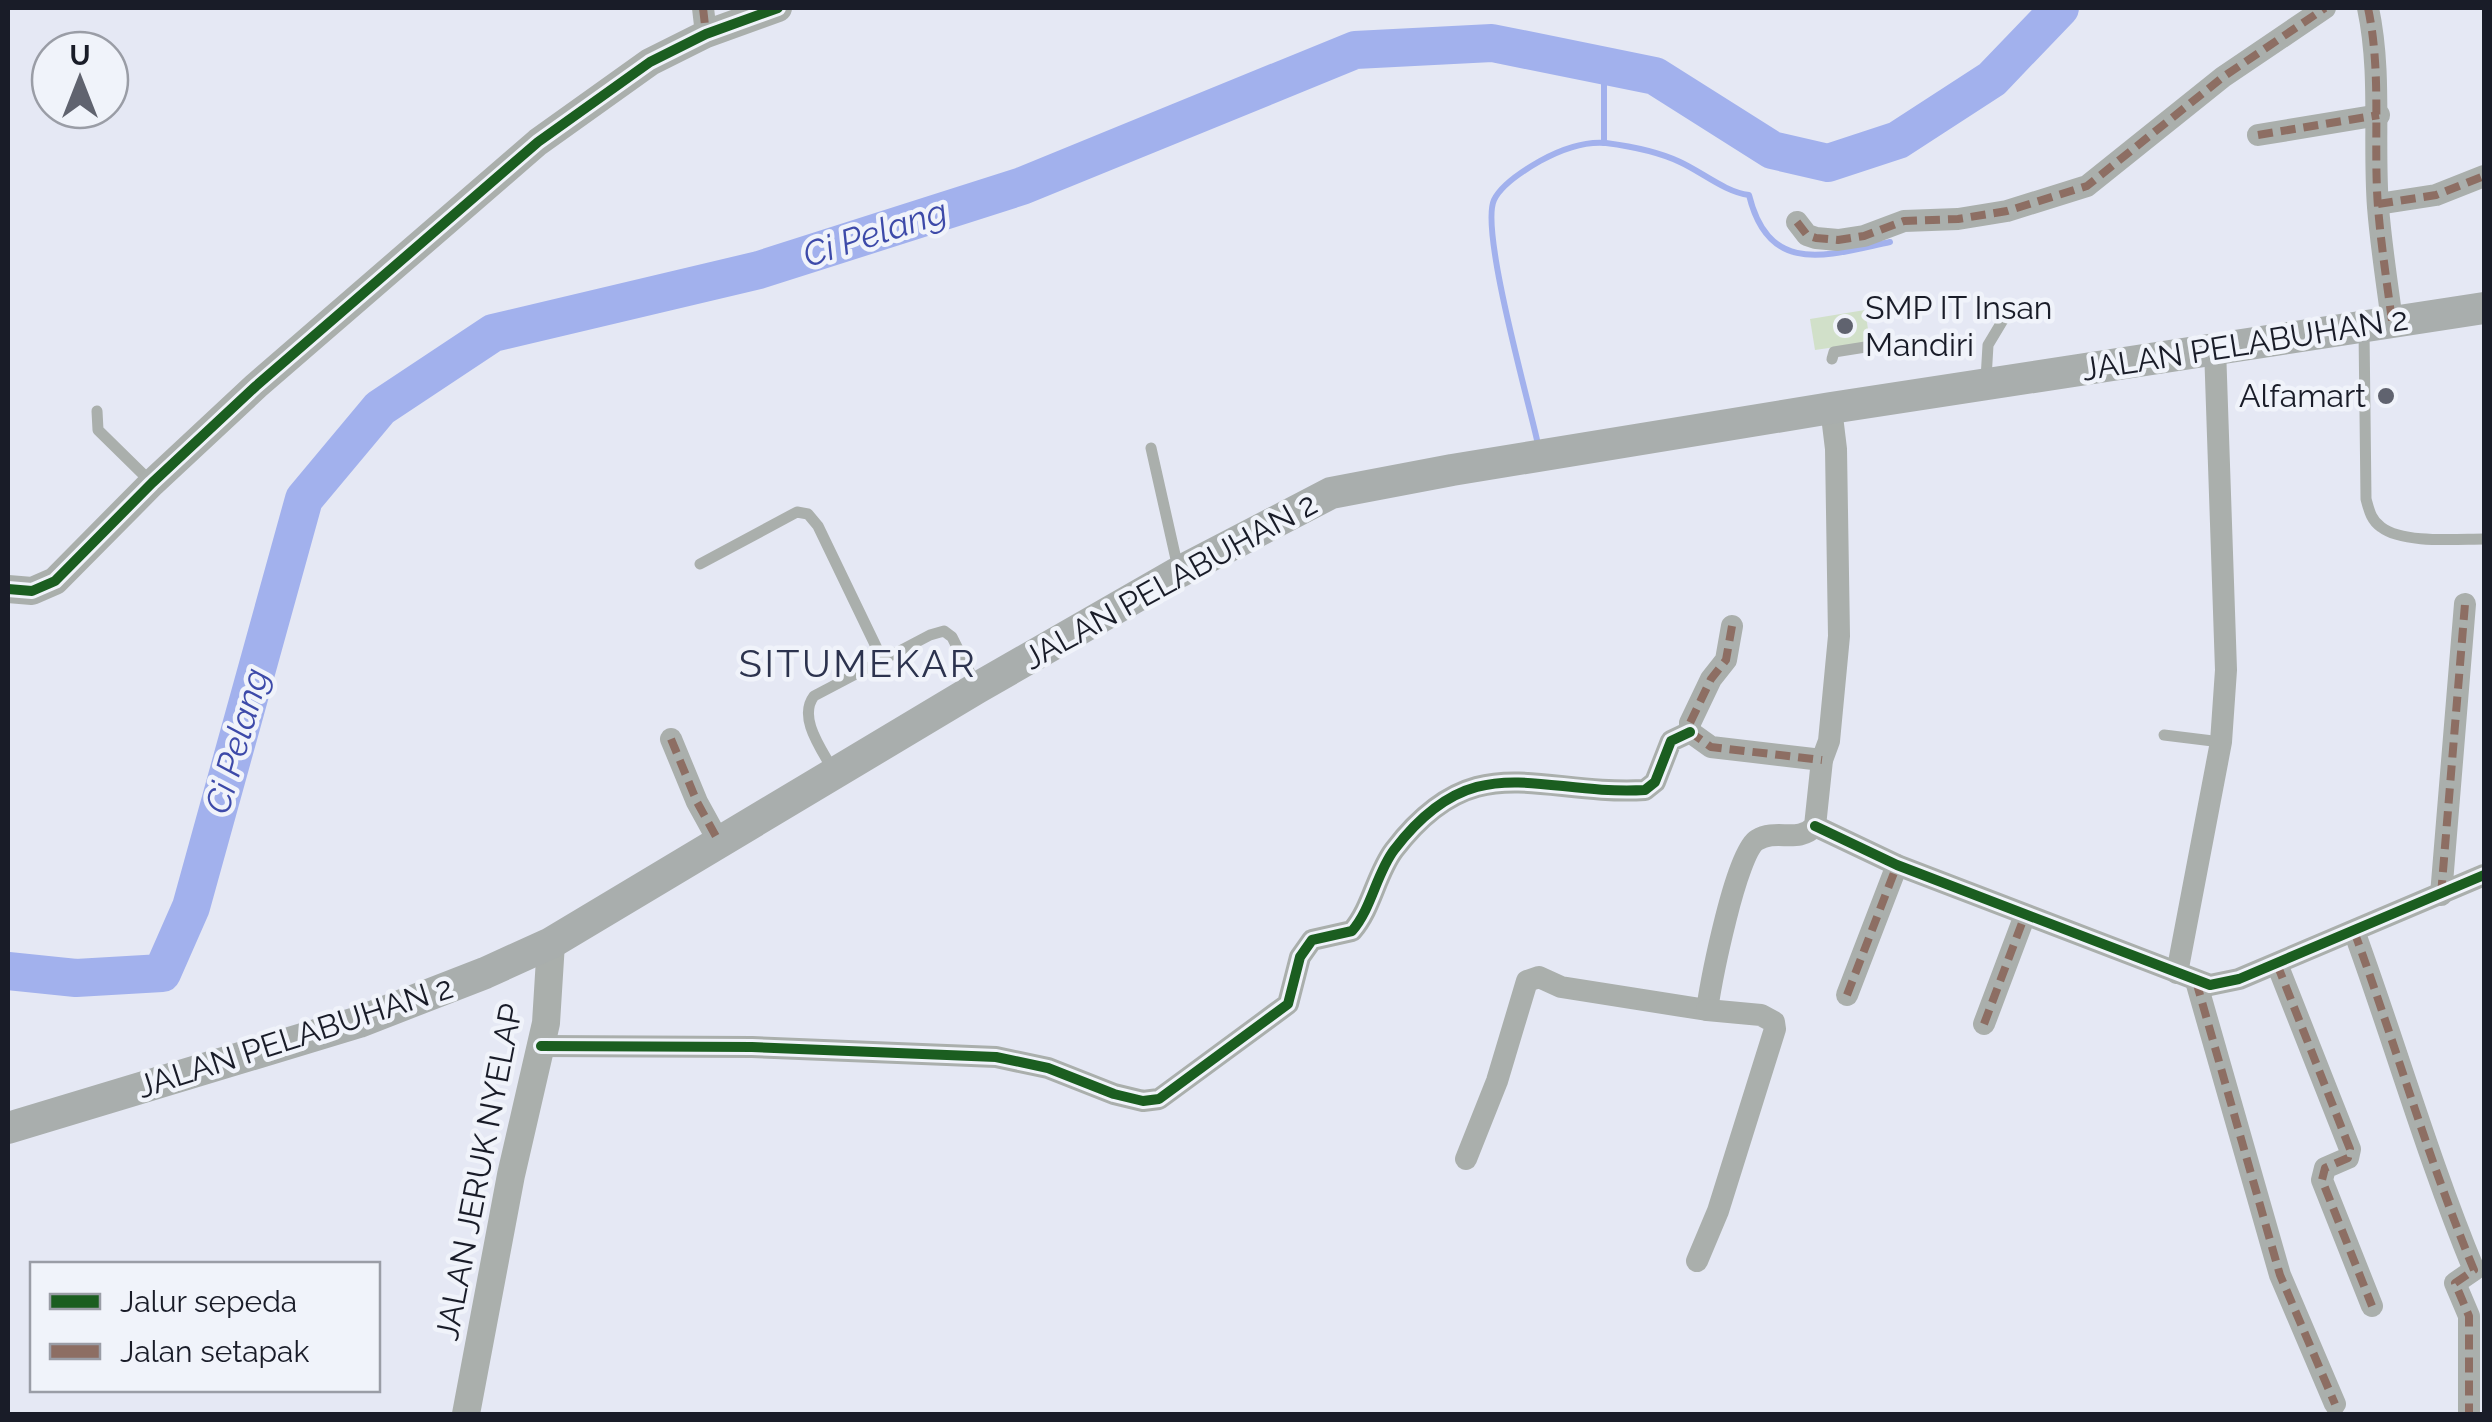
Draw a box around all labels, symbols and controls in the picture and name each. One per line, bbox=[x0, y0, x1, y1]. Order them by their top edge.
north arrow bbox=[30, 30, 130, 130]
text: U bbox=[69, 39, 91, 72]
water label: Ci Pelang bbox=[798, 190, 952, 275]
place label: SMP IT Insan Mandiri bbox=[1865, 289, 2053, 363]
street label: JALAN PELABUHAN 2 bbox=[2079, 299, 2411, 388]
marker: SMP IT Insan Mandiri bbox=[1834, 315, 1856, 337]
place label: Alfamart bbox=[2239, 377, 2366, 414]
marker: Alfamart bbox=[2375, 385, 2397, 407]
street label: JALAN PELABUHAN 2 bbox=[1017, 484, 1323, 677]
district label: SITUMEKAR bbox=[739, 641, 977, 686]
water label: Ci Pelang bbox=[196, 664, 277, 818]
street label: JALAN PELABUHAN 2 bbox=[132, 968, 457, 1105]
street label: JALAN JERUK NYELAP bbox=[428, 1000, 529, 1343]
legend bbox=[30, 1262, 380, 1392]
text: Jalur sepeda bbox=[120, 1284, 297, 1319]
text: Jalan setapak bbox=[120, 1334, 309, 1369]

